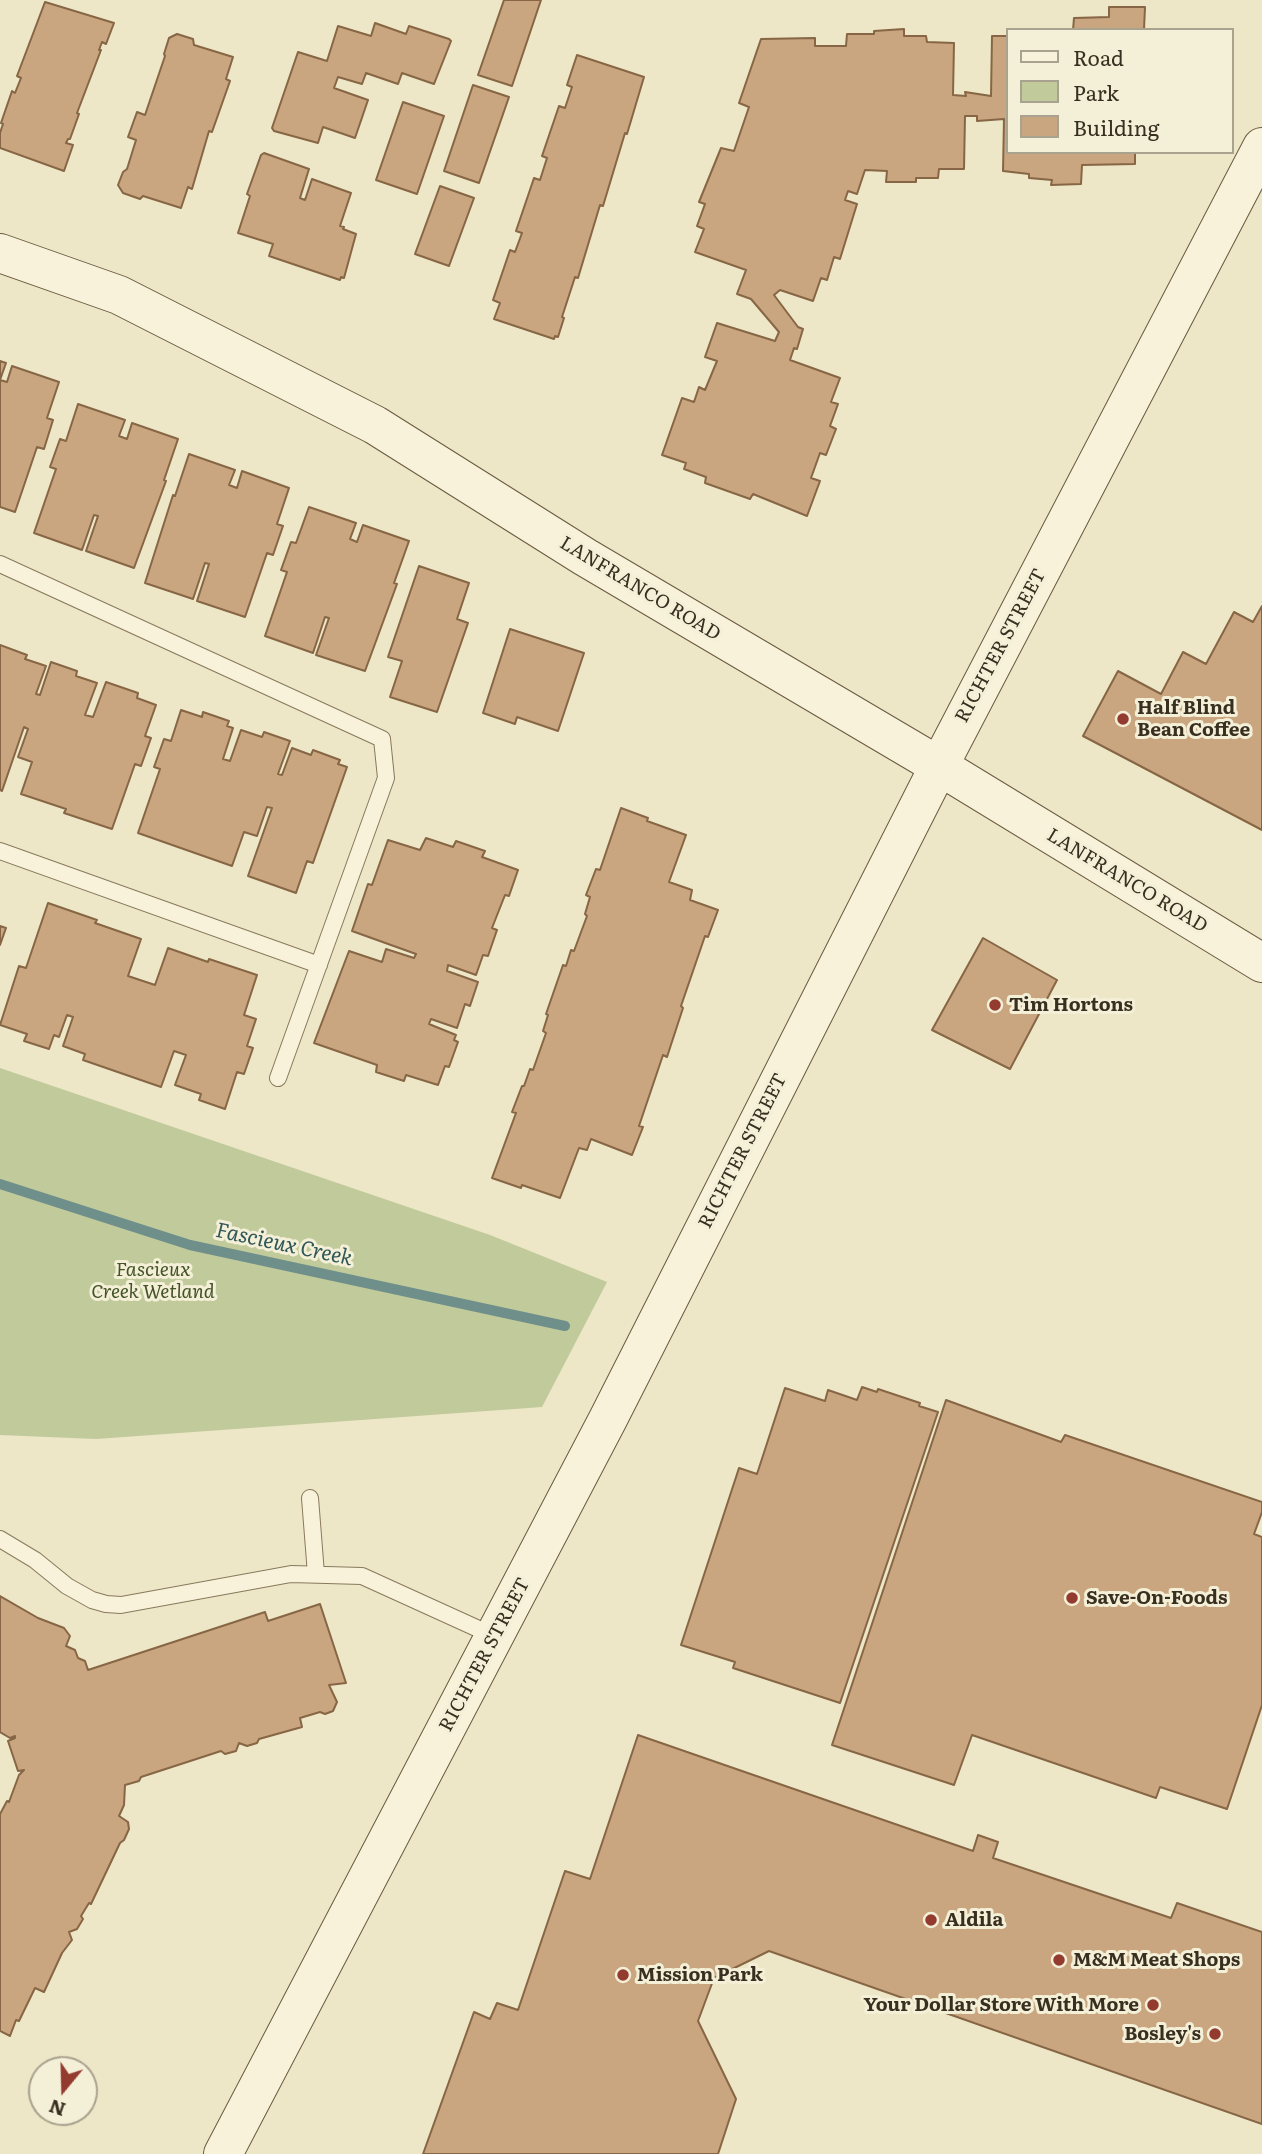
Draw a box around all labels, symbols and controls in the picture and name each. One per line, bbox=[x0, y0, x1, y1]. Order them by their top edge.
legend bbox=[1006, 28, 1234, 154]
text: Road bbox=[1073, 41, 1124, 72]
text: Park bbox=[1073, 76, 1119, 107]
text: Building bbox=[1073, 111, 1159, 142]
street label: LANFRANCO ROAD bbox=[555, 532, 725, 646]
street label: RICHTER STREET bbox=[951, 565, 1051, 727]
place label: Half Blind Bean Coffee bbox=[1137, 697, 1250, 741]
marker: Half Blind Bean Coffee bbox=[1115, 711, 1131, 727]
street label: LANFRANCO ROAD bbox=[1042, 824, 1212, 938]
place label: Tim Hortons bbox=[1009, 994, 1133, 1016]
marker: Tim Hortons bbox=[987, 997, 1003, 1013]
street label: RICHTER STREET bbox=[694, 1070, 792, 1232]
water label: Fascieux Creek bbox=[213, 1218, 355, 1272]
park label: Fascieux Creek Wetland bbox=[91, 1259, 215, 1303]
street label: RICHTER STREET bbox=[435, 1574, 535, 1736]
place label: Save-On-Foods bbox=[1086, 1587, 1228, 1609]
marker: Save-On-Foods bbox=[1064, 1590, 1080, 1606]
place label: Aldila bbox=[945, 1909, 1003, 1931]
marker: Aldila bbox=[923, 1912, 939, 1928]
place label: M&M Meat Shops bbox=[1073, 1949, 1240, 1971]
marker: M&M Meat Shops bbox=[1051, 1952, 1067, 1968]
place label: Mission Park bbox=[637, 1964, 763, 1986]
marker: Mission Park bbox=[615, 1967, 631, 1983]
place label: Your Dollar Store With More bbox=[864, 1994, 1139, 2016]
marker: Your Dollar Store With More bbox=[1145, 1997, 1161, 2013]
place label: Bosley's bbox=[1124, 2023, 1201, 2045]
marker: Bosley's bbox=[1207, 2026, 1223, 2042]
north arrow bbox=[28, 2056, 98, 2126]
text: N bbox=[45, 2093, 69, 2125]

